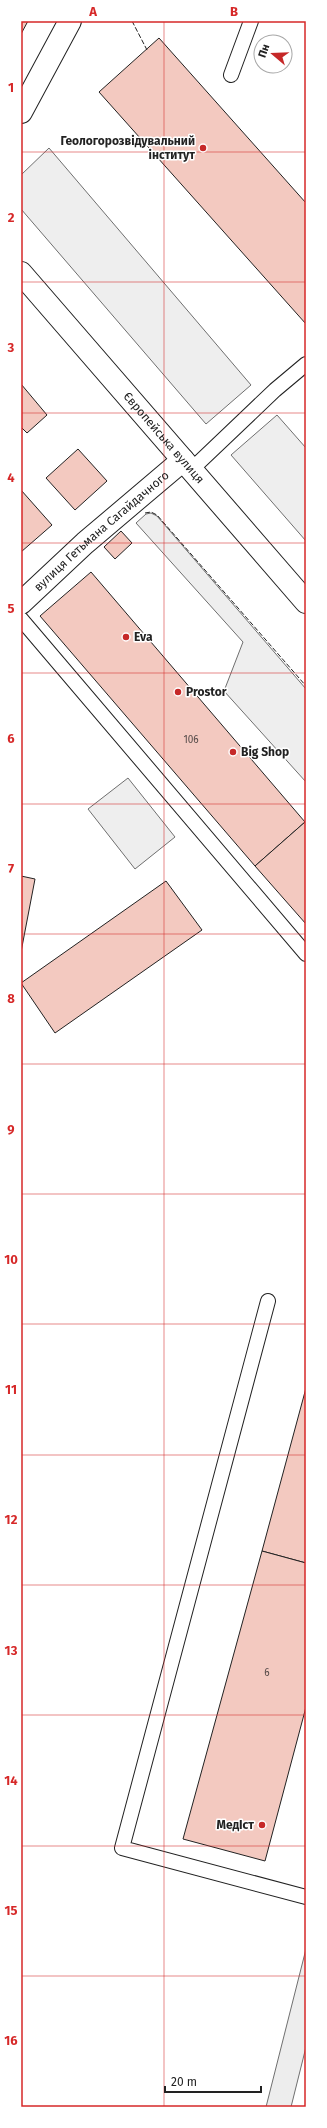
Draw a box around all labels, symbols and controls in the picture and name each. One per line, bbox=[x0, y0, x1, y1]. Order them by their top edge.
text: A bbox=[88, 4, 97, 19]
text: B bbox=[230, 4, 238, 19]
north arrow bbox=[253, 34, 293, 74]
text: Пн bbox=[256, 42, 272, 60]
text: 1 bbox=[8, 80, 14, 95]
place label: Геологорозвідувальний інститут bbox=[61, 134, 195, 162]
marker: Геологорозвідувальний інститут bbox=[198, 143, 208, 153]
text: 2 bbox=[8, 210, 15, 225]
text: 3 bbox=[7, 340, 15, 355]
street label: Європейська вулиця bbox=[120, 389, 207, 486]
street label: вулиця Гетьмана Сагайдачного bbox=[31, 468, 172, 594]
text: 4 bbox=[7, 470, 15, 485]
text: 5 bbox=[8, 601, 15, 616]
place label: Eva bbox=[134, 630, 153, 644]
marker: Eva bbox=[121, 632, 131, 642]
place label: Prostor bbox=[186, 685, 227, 699]
marker: Prostor bbox=[173, 687, 183, 697]
text: 6 bbox=[7, 731, 15, 746]
house number: 106 bbox=[183, 734, 199, 746]
place label: Big Shop bbox=[241, 745, 289, 759]
marker: Big Shop bbox=[228, 747, 238, 757]
text: 7 bbox=[8, 861, 14, 876]
text: 8 bbox=[7, 991, 15, 1006]
text: 9 bbox=[7, 1122, 15, 1137]
text: 10 bbox=[4, 1252, 18, 1267]
text: 11 bbox=[5, 1382, 17, 1397]
text: 12 bbox=[5, 1512, 18, 1527]
text: 13 bbox=[5, 1643, 18, 1658]
house number: 6 bbox=[264, 1667, 270, 1679]
text: 14 bbox=[4, 1773, 18, 1788]
place label: МедІст bbox=[216, 1818, 254, 1832]
marker: МедІст bbox=[257, 1820, 267, 1830]
text: 15 bbox=[4, 1903, 18, 1918]
text: 16 bbox=[4, 2033, 18, 2048]
scale bar bbox=[165, 2068, 261, 2094]
text: 20 m bbox=[171, 2075, 197, 2089]

